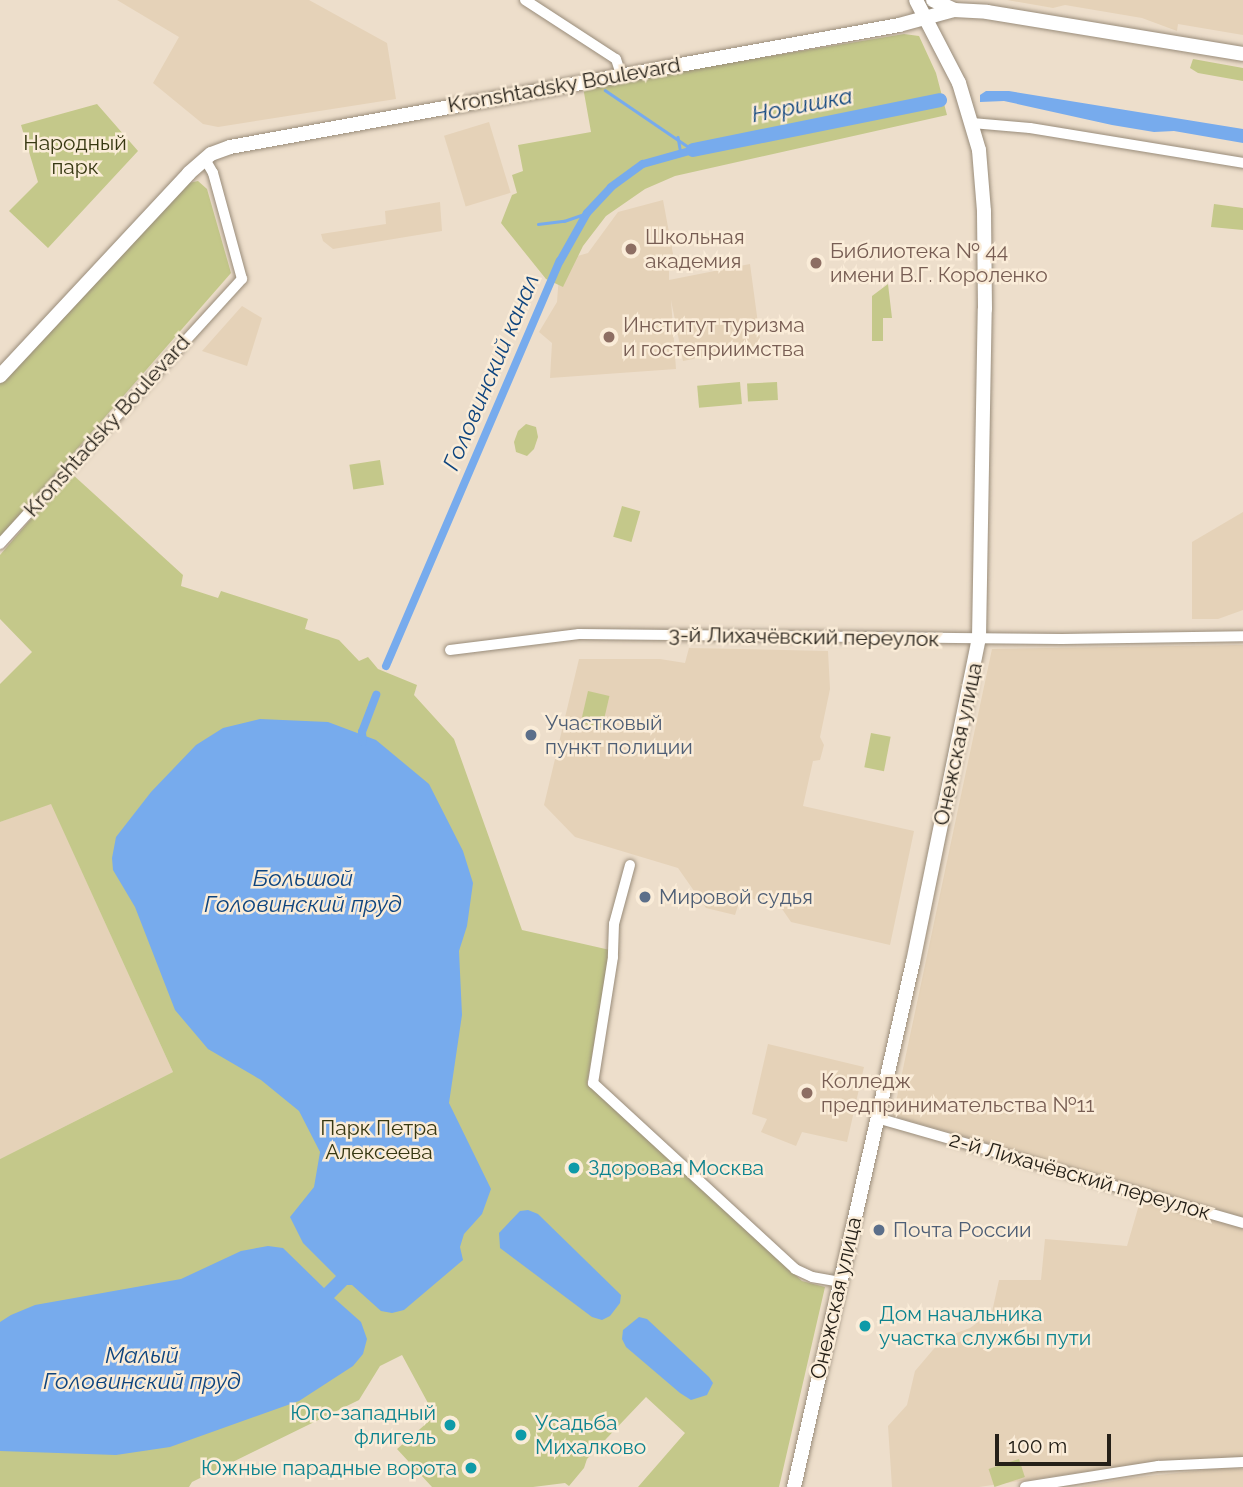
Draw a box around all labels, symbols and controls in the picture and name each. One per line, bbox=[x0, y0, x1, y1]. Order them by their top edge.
street label: Kronshtadsky Boulevard bbox=[445, 52, 683, 118]
water label: Норишка bbox=[749, 82, 855, 128]
park label: Народный парк bbox=[23, 130, 127, 180]
place label: Школьная академия bbox=[645, 224, 745, 274]
place label: Библиотека № 44 имени В.Г. Короленко bbox=[830, 238, 1048, 288]
marker: Школьная академия bbox=[623, 241, 639, 257]
marker: Библиотека № 44 имени В.Г. Короленко bbox=[808, 255, 824, 271]
water label: Головинский канал bbox=[437, 270, 545, 474]
place label: Институт туризма и гостеприимства bbox=[623, 312, 805, 362]
marker: Институт туризма и гостеприимства bbox=[601, 329, 617, 345]
street label: Kronshtadsky Boulevard bbox=[19, 330, 195, 522]
street label: 3-й Лихачёвский переулок bbox=[668, 622, 940, 652]
street label: Онежская улица bbox=[928, 660, 988, 828]
place label: Участковый пункт полиции bbox=[545, 710, 693, 760]
marker: Участковый пункт полиции bbox=[523, 727, 539, 743]
water label: Большой Головинский пруд bbox=[204, 864, 402, 918]
place label: Мировой судья bbox=[659, 884, 813, 910]
marker: Мировой судья bbox=[637, 889, 653, 905]
place label: Колледж предпринимательства №11 bbox=[821, 1068, 1094, 1118]
marker: Колледж предпринимательства №11 bbox=[799, 1085, 815, 1101]
park label: Парк Петра Алексеева bbox=[320, 1115, 438, 1165]
street label: 2-й Лихачёвский переулок bbox=[947, 1127, 1213, 1225]
place label: Здоровая Москва bbox=[588, 1155, 764, 1181]
marker: Здоровая Москва bbox=[566, 1160, 582, 1176]
street label: Онежская улица bbox=[805, 1214, 867, 1382]
place label: Почта России bbox=[893, 1217, 1032, 1243]
marker: Почта России bbox=[871, 1222, 887, 1238]
place label: Дом начальника участка службы пути bbox=[879, 1301, 1091, 1351]
marker: Дом начальника участка службы пути bbox=[857, 1318, 873, 1334]
water label: Малый Головинский пруд bbox=[43, 1341, 241, 1395]
place label: Юго-западный флигель bbox=[290, 1400, 436, 1450]
place label: Усадьба Михалково bbox=[535, 1410, 646, 1460]
marker: Юго-западный флигель bbox=[442, 1417, 458, 1433]
scale bar bbox=[998, 1420, 1114, 1464]
marker: Усадьба Михалково bbox=[513, 1427, 529, 1443]
text: 100 m bbox=[1008, 1433, 1067, 1458]
place label: Южные парадные ворота bbox=[201, 1455, 457, 1481]
marker: Южные парадные ворота bbox=[463, 1460, 479, 1476]

